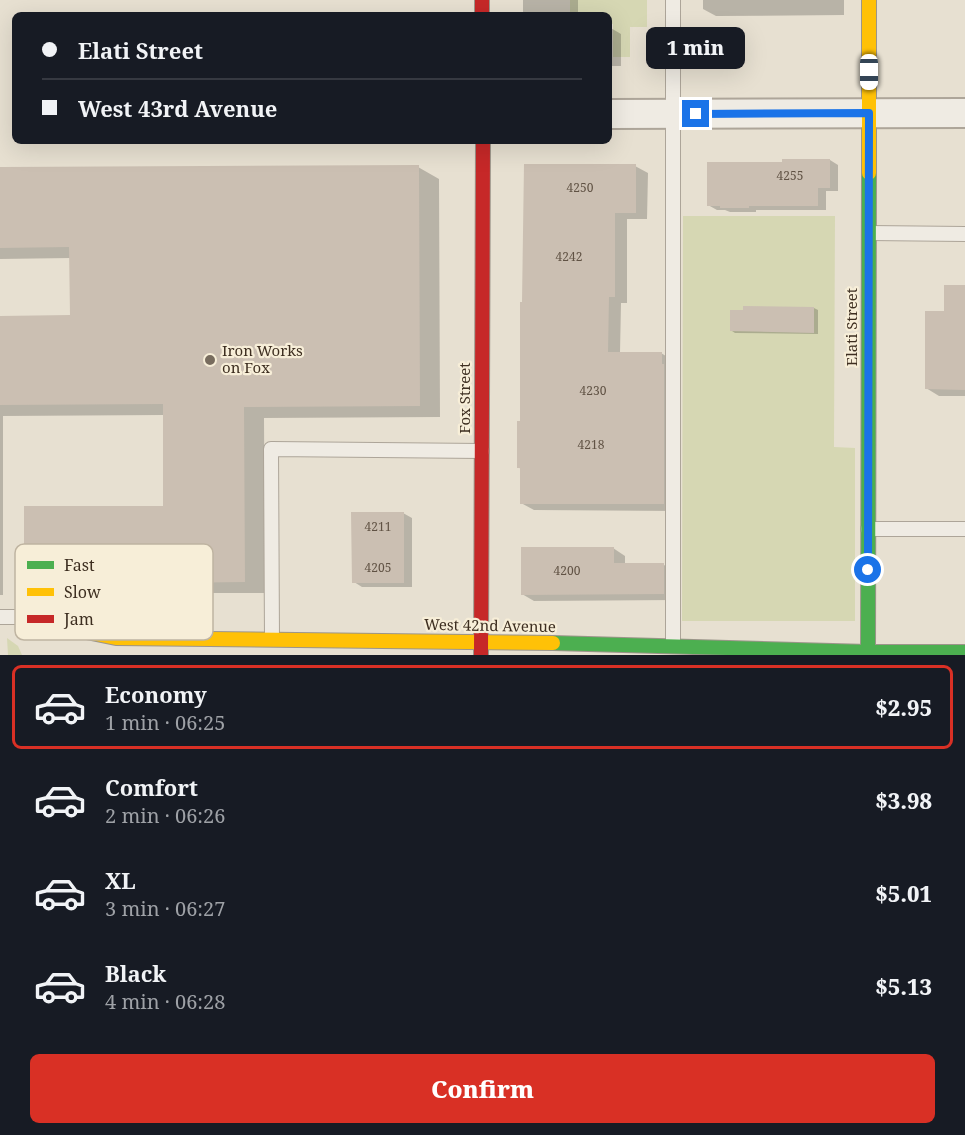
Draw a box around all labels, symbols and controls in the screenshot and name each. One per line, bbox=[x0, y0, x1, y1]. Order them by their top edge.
callout: 1 min bbox=[646, 27, 746, 69]
text: 1 min bbox=[667, 34, 724, 61]
text: Elati Street bbox=[78, 35, 203, 65]
car bbox=[860, 54, 878, 90]
text: West 43rd Avenue bbox=[78, 93, 277, 123]
route end bbox=[682, 100, 709, 127]
house number: 4255 bbox=[777, 167, 803, 184]
house number: 4250 bbox=[567, 179, 594, 196]
house number: 4242 bbox=[556, 248, 582, 265]
street label: Elati Street bbox=[841, 288, 861, 366]
place label: Iron Works on Fox bbox=[222, 340, 303, 377]
marker: Iron Works on Fox bbox=[203, 353, 217, 367]
street label: Fox Street bbox=[454, 362, 474, 434]
house number: 4230 bbox=[580, 382, 607, 399]
house number: 4218 bbox=[578, 436, 605, 453]
house number: 4211 bbox=[365, 518, 391, 535]
legend bbox=[15, 544, 213, 640]
text: Fast bbox=[64, 554, 95, 576]
route start bbox=[854, 556, 881, 583]
house number: 4205 bbox=[365, 559, 391, 576]
house number: 4200 bbox=[554, 562, 581, 579]
text: Slow bbox=[64, 581, 101, 603]
text: Jam bbox=[63, 608, 94, 630]
street label: West 42nd Avenue bbox=[424, 614, 556, 636]
text: Economy bbox=[105, 679, 207, 709]
icon: car bbox=[33, 680, 87, 734]
text: $2.95 bbox=[875, 692, 932, 722]
text: 1 min · 06:25 bbox=[105, 709, 225, 736]
text: Comfort bbox=[105, 772, 198, 802]
icon: car bbox=[33, 773, 87, 827]
text: $3.98 bbox=[875, 785, 932, 815]
text: 2 min · 06:26 bbox=[105, 802, 225, 829]
text: XL bbox=[105, 865, 136, 895]
icon: car bbox=[33, 866, 87, 920]
text: $5.01 bbox=[875, 878, 932, 908]
text: 3 min · 06:27 bbox=[105, 895, 225, 922]
text: Black bbox=[105, 958, 166, 988]
icon: car bbox=[33, 959, 87, 1013]
text: $5.13 bbox=[875, 971, 932, 1001]
text: 4 min · 06:28 bbox=[105, 988, 225, 1015]
button: Confirm bbox=[30, 1054, 935, 1123]

